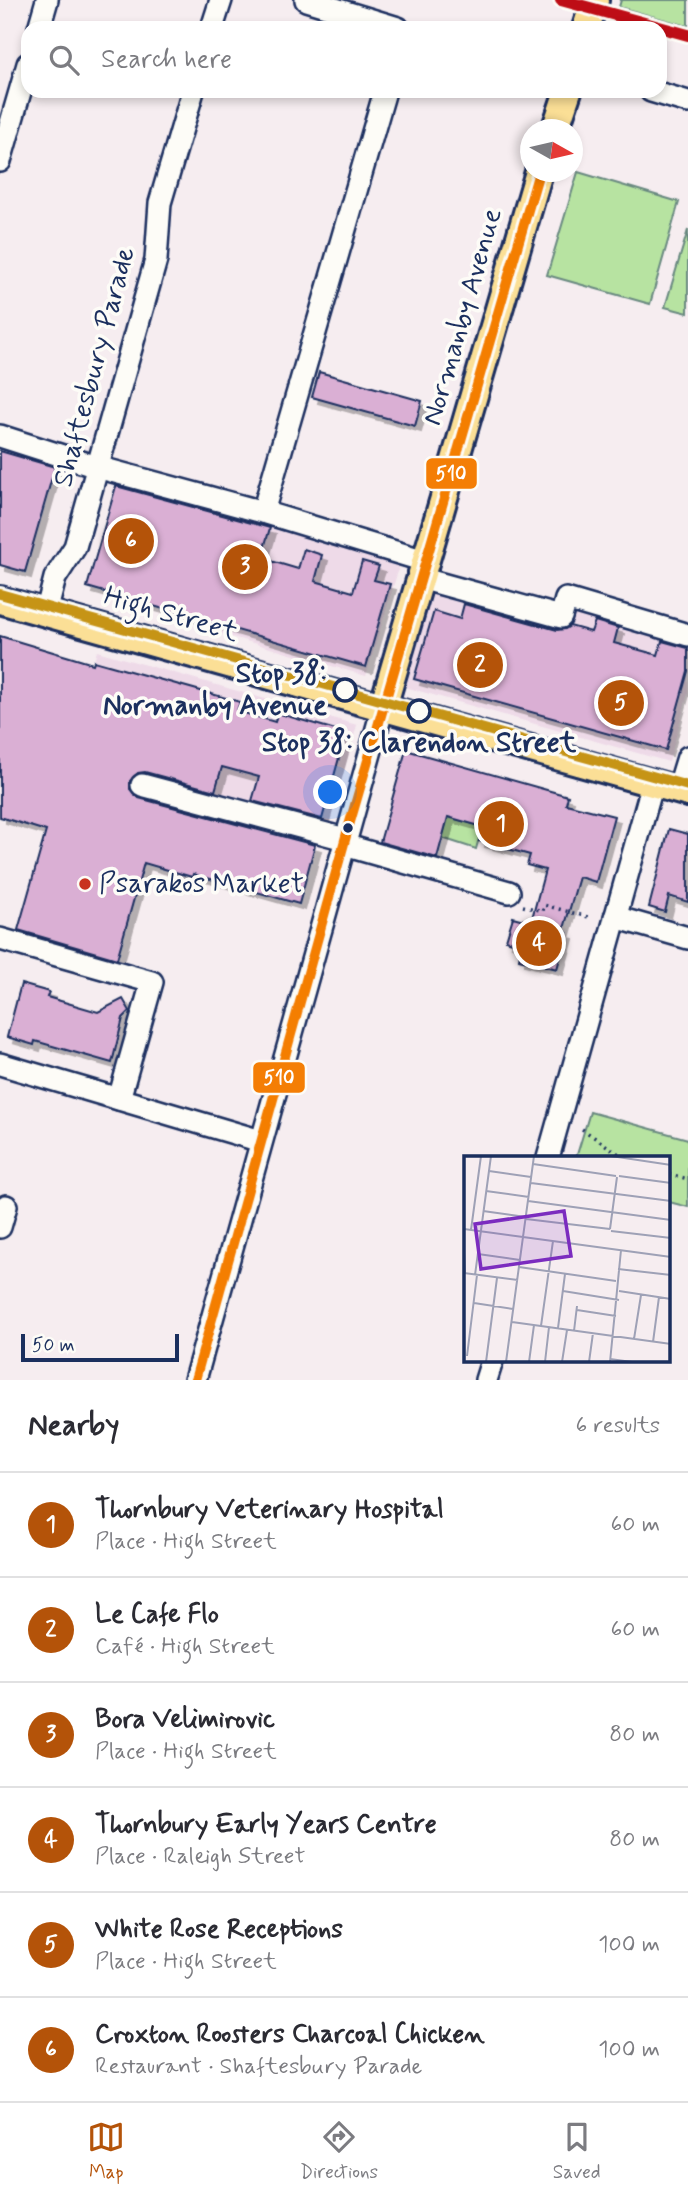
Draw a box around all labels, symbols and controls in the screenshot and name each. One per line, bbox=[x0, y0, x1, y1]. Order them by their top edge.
search box bbox=[21, 21, 667, 98]
icon: search bbox=[45, 41, 83, 79]
text: Search here bbox=[101, 43, 232, 77]
north arrow bbox=[520, 119, 583, 182]
street label: Normanby Avenue bbox=[414, 204, 512, 430]
street label: Shaftesbury Parade bbox=[45, 243, 145, 491]
line badge: 510 bbox=[425, 457, 478, 490]
text: 510 bbox=[436, 462, 467, 487]
pin: 6 bbox=[108, 515, 154, 567]
pin: 3 bbox=[222, 541, 268, 593]
street label: High Street bbox=[99, 578, 243, 655]
pin: 2 bbox=[457, 639, 503, 691]
place label: Stop 38: Normanby Avenue bbox=[103, 656, 327, 725]
pin: 5 bbox=[598, 677, 644, 729]
marker: Stop 38: Normanby Avenue bbox=[333, 678, 357, 702]
marker: Stop 38: Clarendon Street bbox=[407, 699, 431, 723]
place label: Stop 38: Clarendon Street bbox=[262, 725, 577, 762]
your location bbox=[313, 775, 347, 809]
pin: 1 bbox=[478, 798, 524, 850]
unlabelled marker bbox=[341, 821, 355, 835]
place label: Psarakos Market bbox=[99, 866, 304, 903]
marker: Psarakos Market bbox=[77, 876, 93, 892]
pin: 4 bbox=[516, 917, 562, 969]
line badge: 510 bbox=[252, 1061, 306, 1094]
text: 510 bbox=[264, 1066, 295, 1091]
inset map bbox=[464, 1156, 670, 1363]
scale bar bbox=[21, 1331, 178, 1363]
text: 50 m bbox=[32, 1333, 75, 1358]
text: Nearby bbox=[28, 1406, 119, 1445]
text: 6 results bbox=[576, 1411, 660, 1441]
text: Thornbury Veterinary Hospital bbox=[95, 1493, 444, 1527]
text: 1 bbox=[46, 1510, 56, 1540]
text: 60 m bbox=[611, 1510, 660, 1540]
text: Place · High Street bbox=[95, 1527, 277, 1557]
text: Le Cafe Flo bbox=[95, 1598, 219, 1632]
text: 2 bbox=[45, 1615, 57, 1645]
text: 60 m bbox=[611, 1615, 660, 1645]
text: Café · High Street bbox=[95, 1632, 275, 1662]
text: Bora Velimirovic bbox=[95, 1703, 275, 1737]
text: 3 bbox=[46, 1720, 56, 1750]
text: 80 m bbox=[609, 1720, 660, 1750]
text: Place · High Street bbox=[95, 1737, 277, 1767]
text: Thornbury Early Years Centre bbox=[95, 1808, 437, 1842]
text: 4 bbox=[44, 1825, 58, 1855]
text: 80 m bbox=[609, 1825, 660, 1855]
text: Place · Raleigh Street bbox=[95, 1842, 305, 1872]
text: White Rose Receptions bbox=[95, 1913, 343, 1947]
text: 5 bbox=[44, 1930, 58, 1960]
text: 100 m bbox=[598, 1930, 660, 1960]
text: Place · High Street bbox=[95, 1947, 277, 1977]
text: Croxton Roosters Charcoal Chicken bbox=[95, 2018, 485, 2052]
text: 6 bbox=[45, 2035, 57, 2065]
text: 100 m bbox=[598, 2035, 660, 2065]
text: Restaurant · Shaftesbury Parade bbox=[95, 2052, 422, 2082]
tab: Map bbox=[87, 2118, 125, 2185]
tab: Directions bbox=[300, 2118, 378, 2185]
tab: Saved bbox=[553, 2118, 601, 2185]

